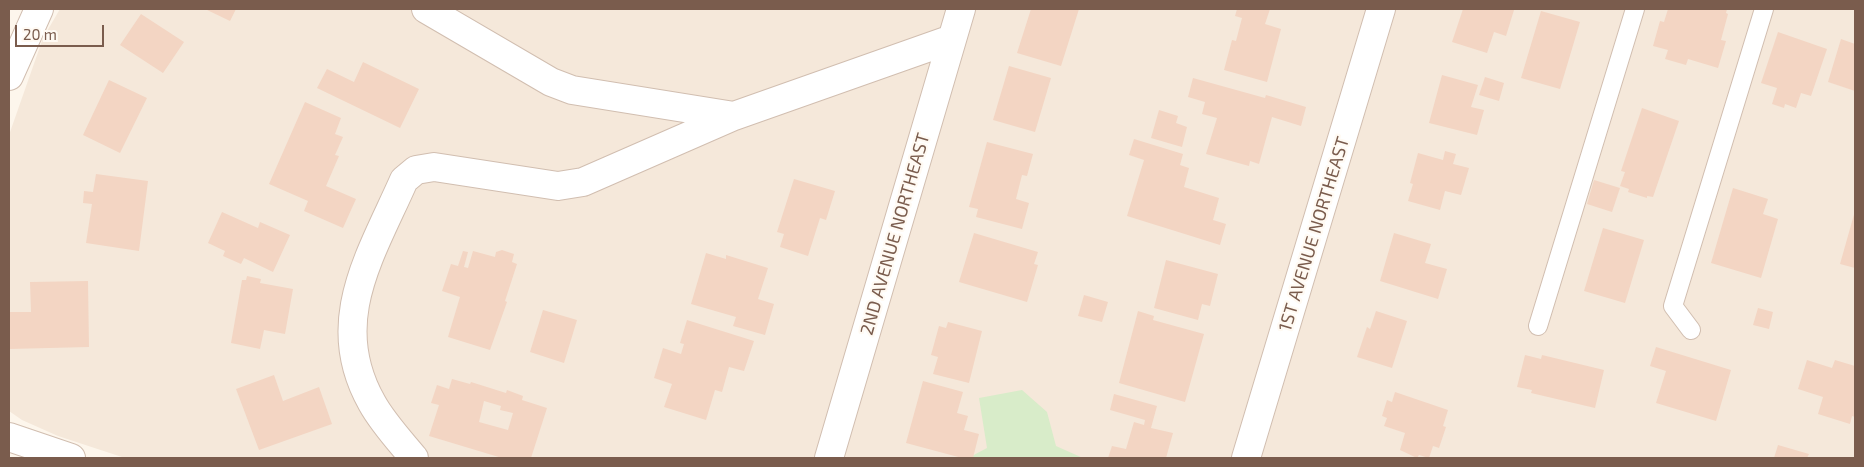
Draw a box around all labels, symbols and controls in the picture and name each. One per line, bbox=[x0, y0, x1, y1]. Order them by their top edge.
scale bar bbox=[18, 15, 106, 47]
text: 20 m bbox=[23, 25, 57, 43]
street label: 2ND AVENUE NORTHEAST bbox=[856, 131, 934, 337]
street label: 1ST AVENUE NORTHEAST bbox=[1274, 134, 1354, 334]

